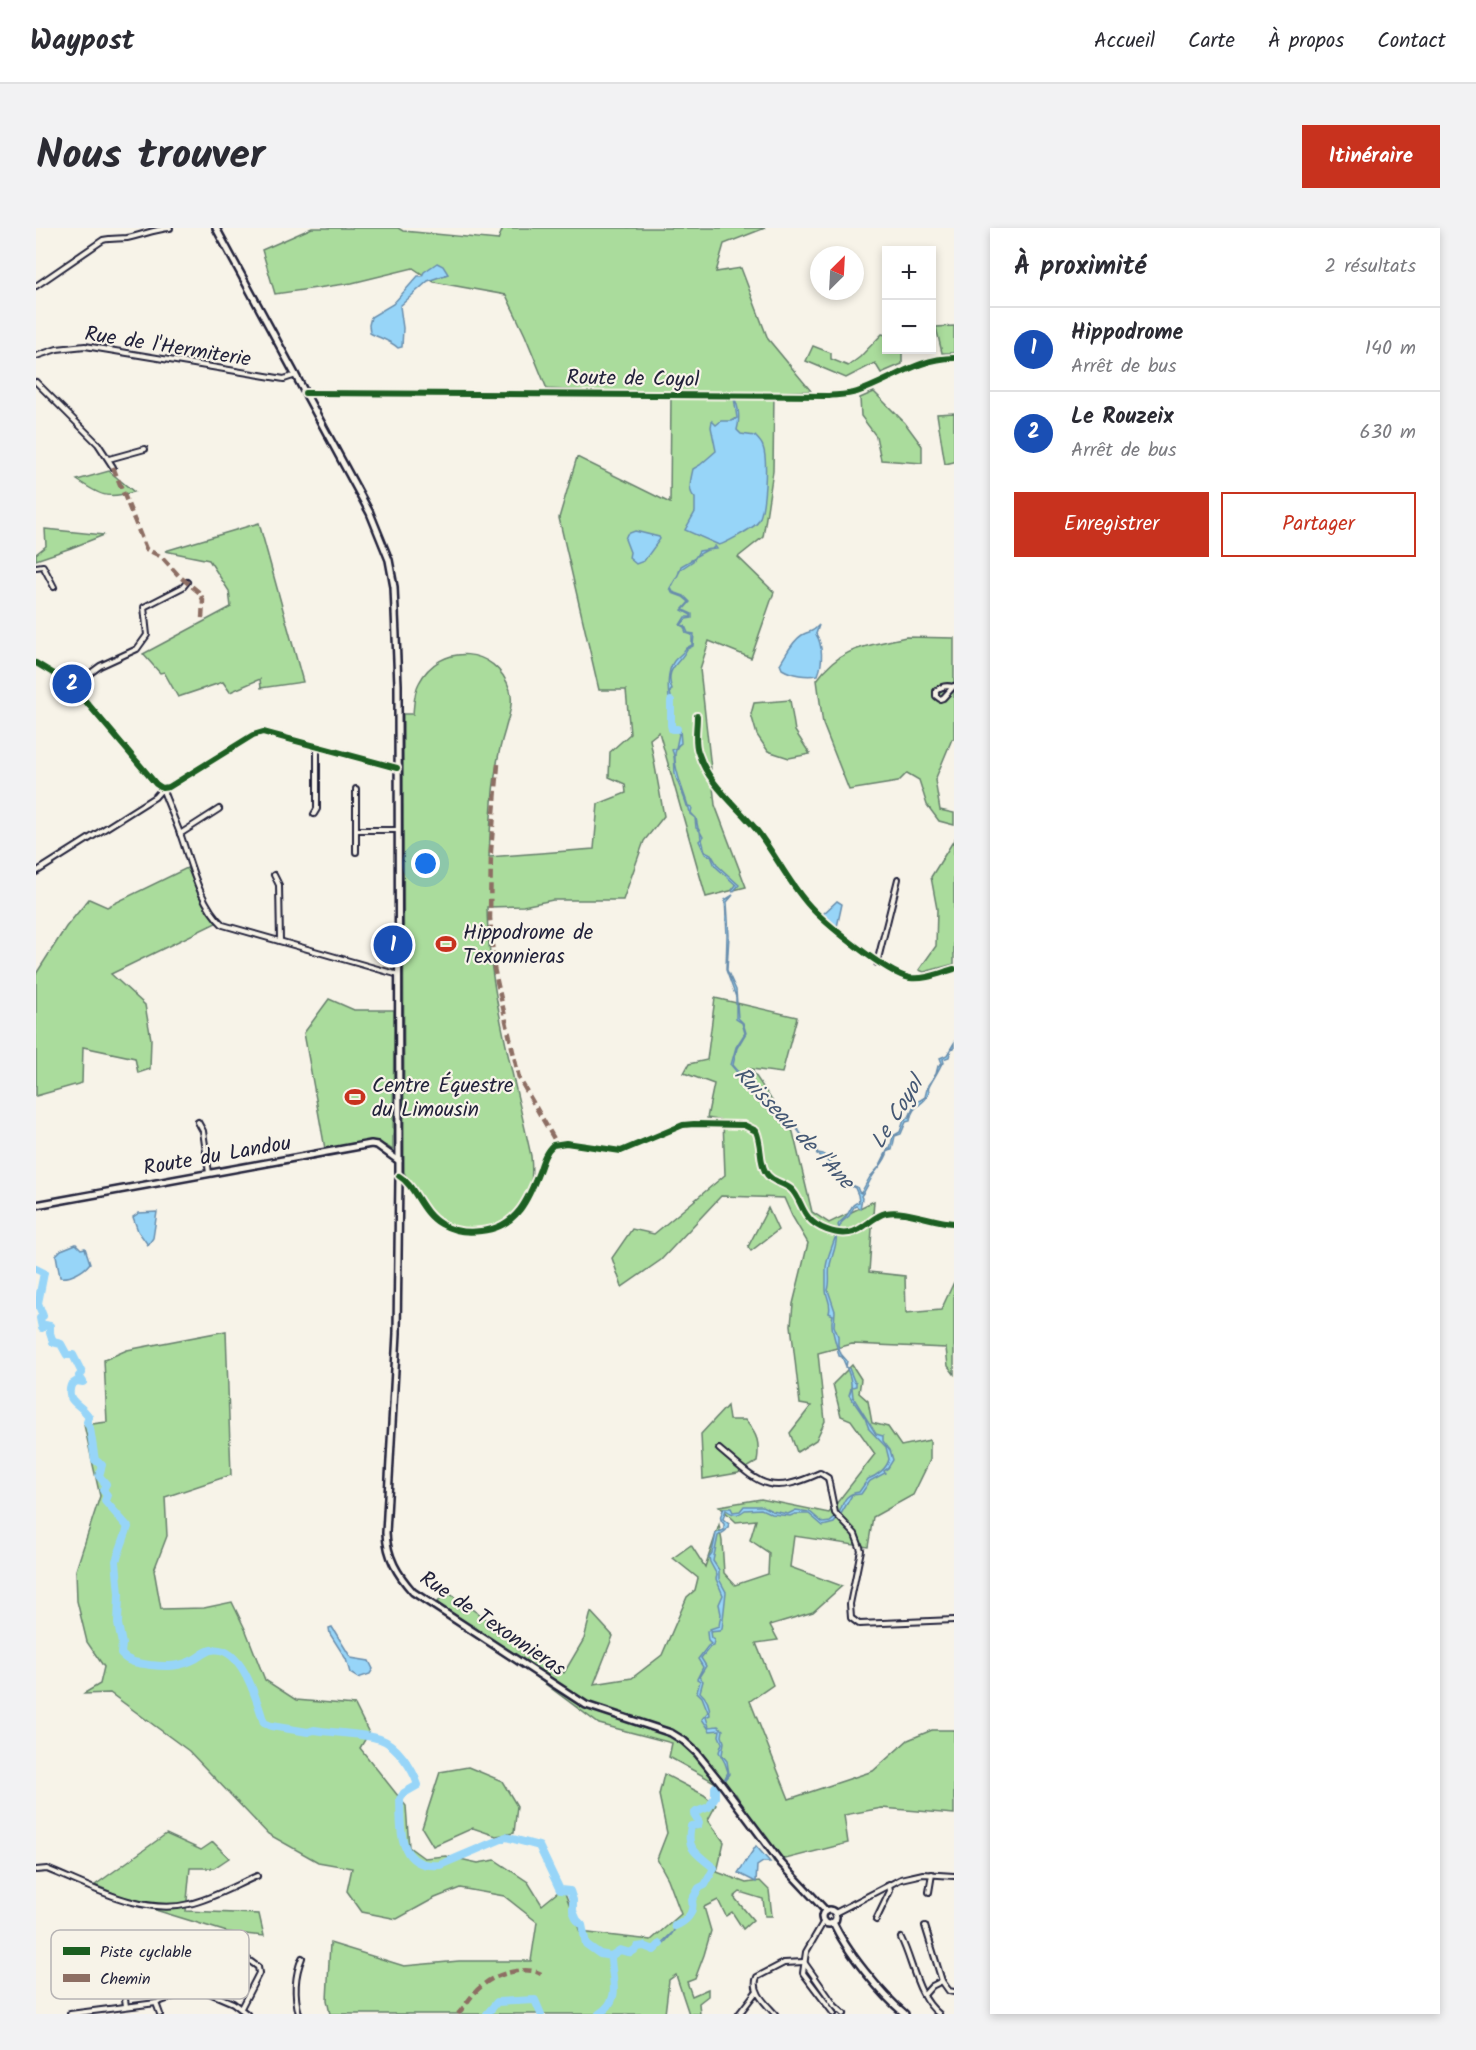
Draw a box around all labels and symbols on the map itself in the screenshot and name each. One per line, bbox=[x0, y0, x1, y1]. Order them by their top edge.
north arrow bbox=[810, 246, 864, 300]
street label: Rue de l'Hermiterie bbox=[82, 318, 254, 377]
street label: Route de Coyol bbox=[566, 362, 700, 397]
pin: 2 bbox=[52, 662, 92, 706]
your location bbox=[411, 849, 440, 878]
place label: Hippodrome de Texonnieras bbox=[463, 917, 594, 974]
pin: 1 bbox=[374, 922, 412, 968]
sports icon: Hippodrome de Texonnieras bbox=[434, 932, 458, 956]
water label: Ruisseau de l'Ane bbox=[725, 1059, 863, 1200]
water label: Le Coyol bbox=[862, 1066, 936, 1156]
place label: Centre Équestre du Limousin bbox=[372, 1070, 514, 1127]
sports icon: Centre Équestre du Limousin bbox=[343, 1085, 367, 1109]
street label: Route du Landou bbox=[141, 1127, 294, 1186]
street label: Rue de Texonnieras bbox=[412, 1563, 572, 1686]
legend bbox=[51, 1930, 249, 1999]
text: Piste cyclable bbox=[100, 1940, 192, 1965]
text: Chemin bbox=[100, 1967, 150, 1992]

